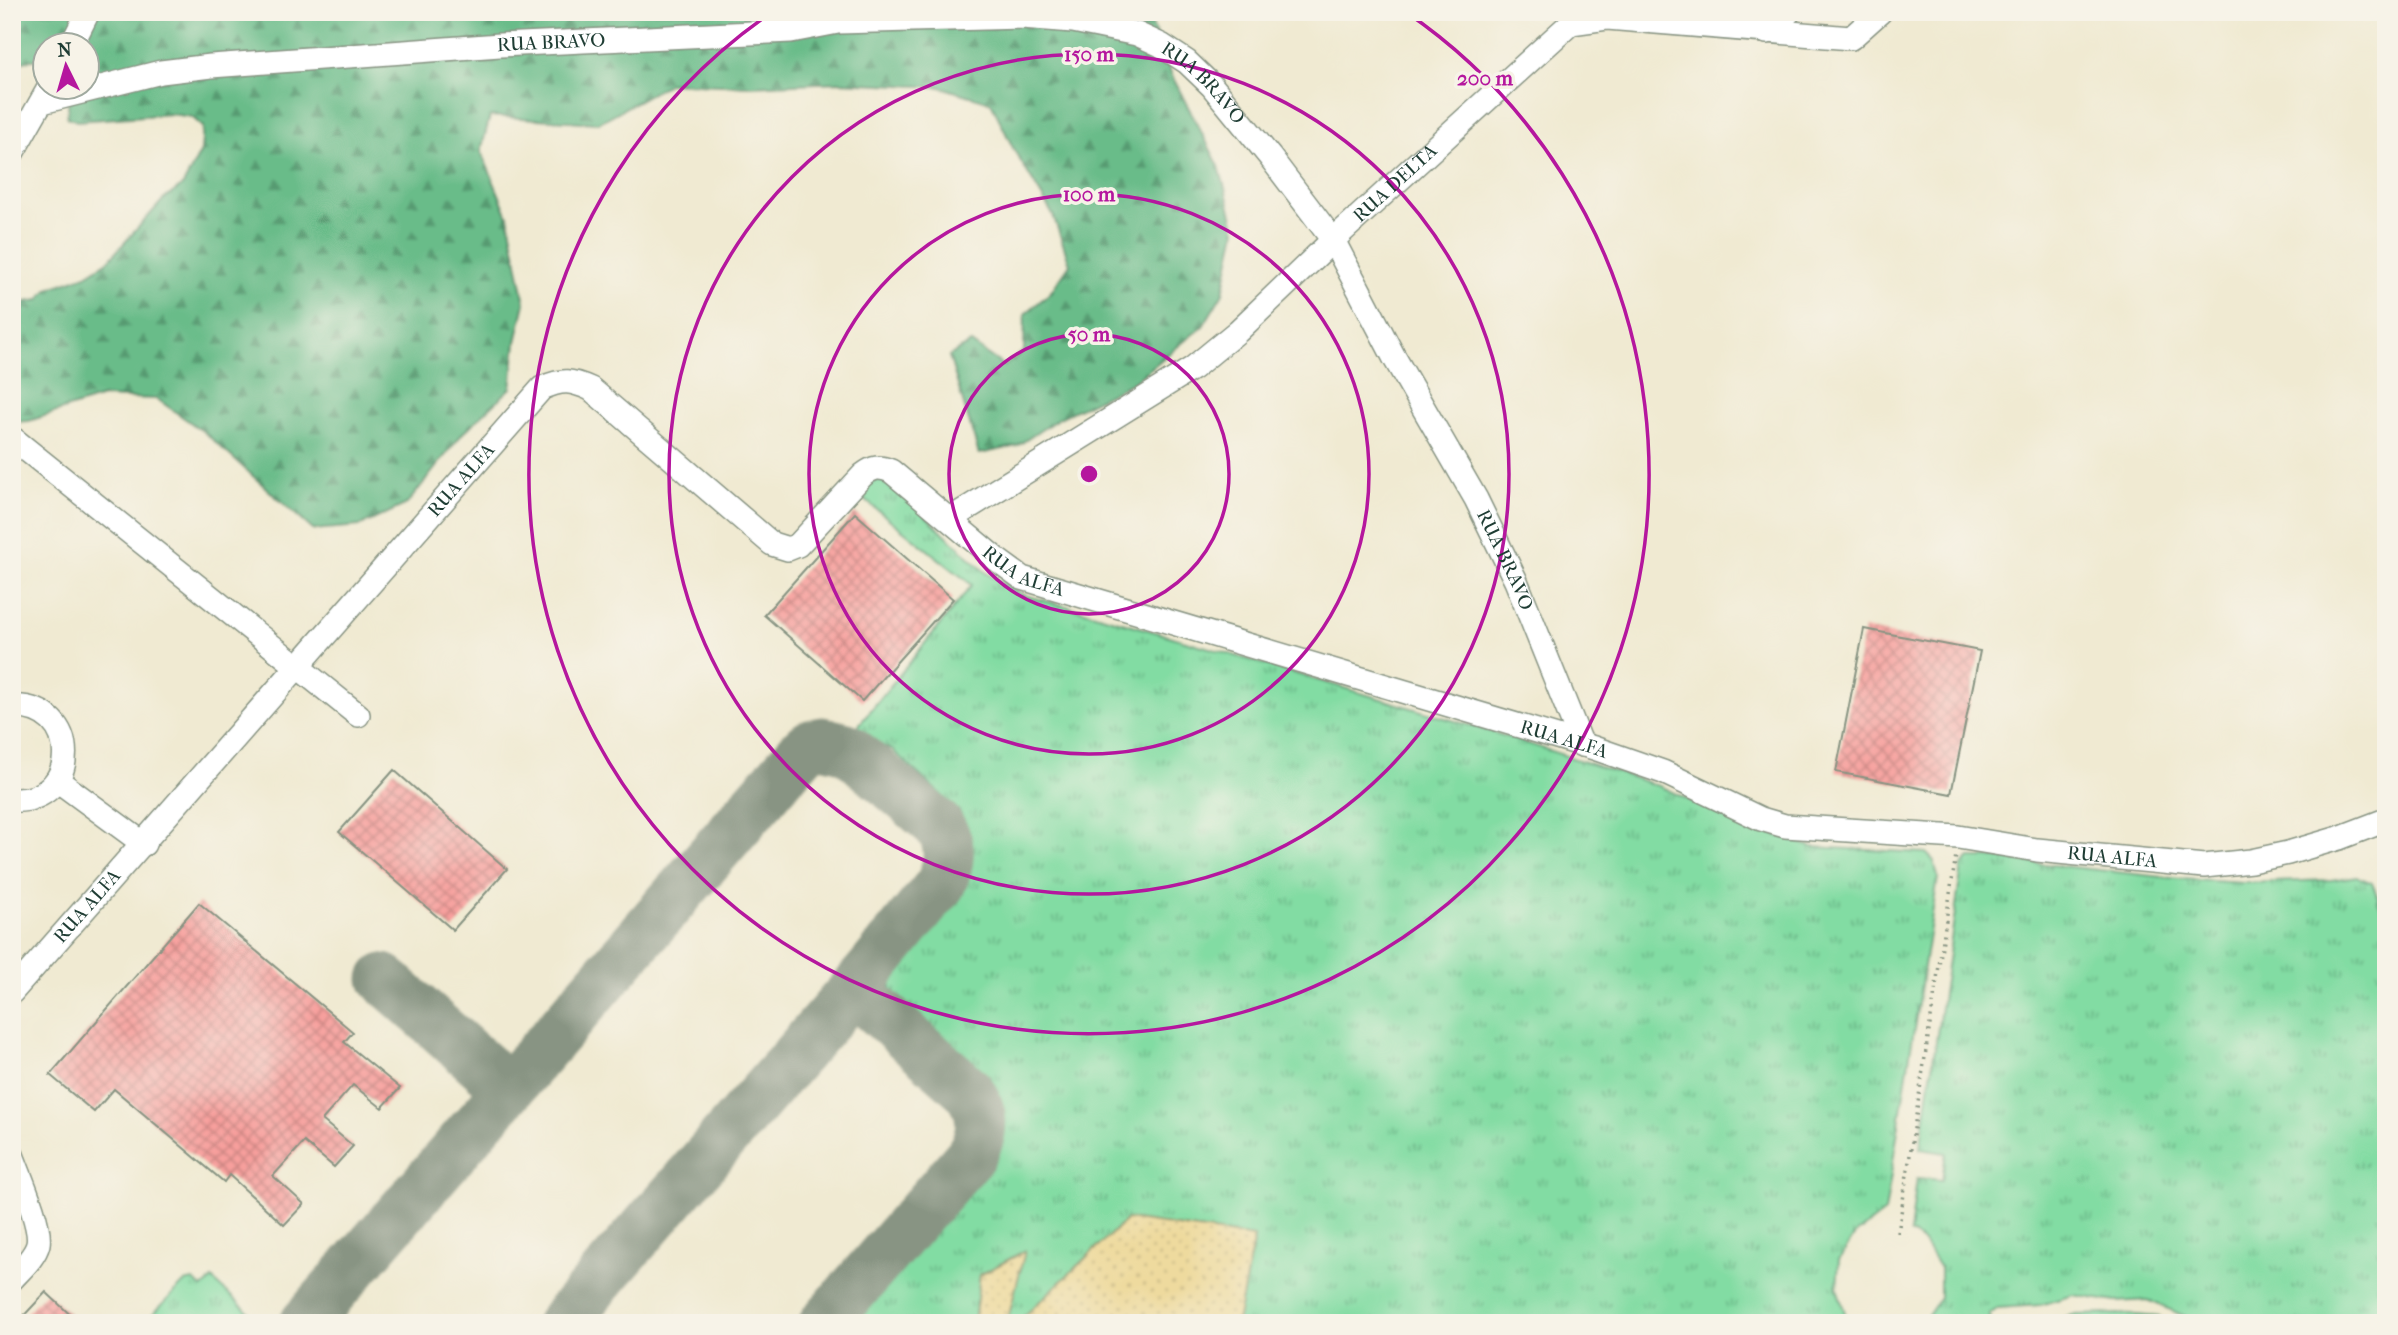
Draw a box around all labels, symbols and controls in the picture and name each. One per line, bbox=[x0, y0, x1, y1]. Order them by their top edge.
street label: RUA BRAVO bbox=[496, 29, 606, 56]
north arrow bbox=[32, 32, 102, 102]
street label: RUA BRAVO bbox=[1157, 37, 1249, 128]
text: N bbox=[56, 38, 73, 62]
text: 150 m bbox=[1064, 42, 1115, 66]
text: 200 m bbox=[1457, 66, 1514, 90]
street label: RUA DELTA bbox=[1349, 139, 1442, 227]
text: 100 m bbox=[1063, 182, 1116, 206]
text: 50 m bbox=[1068, 322, 1111, 346]
street label: RUA ALFA bbox=[423, 438, 500, 521]
centre of rings bbox=[1077, 462, 1101, 486]
street label: RUA BRAVO bbox=[1472, 506, 1538, 613]
street label: RUA ALFA bbox=[978, 541, 1068, 601]
street label: RUA ALFA bbox=[1518, 716, 1611, 763]
street label: RUA ALFA bbox=[2066, 842, 2159, 873]
street label: RUA ALFA bbox=[49, 865, 126, 947]

